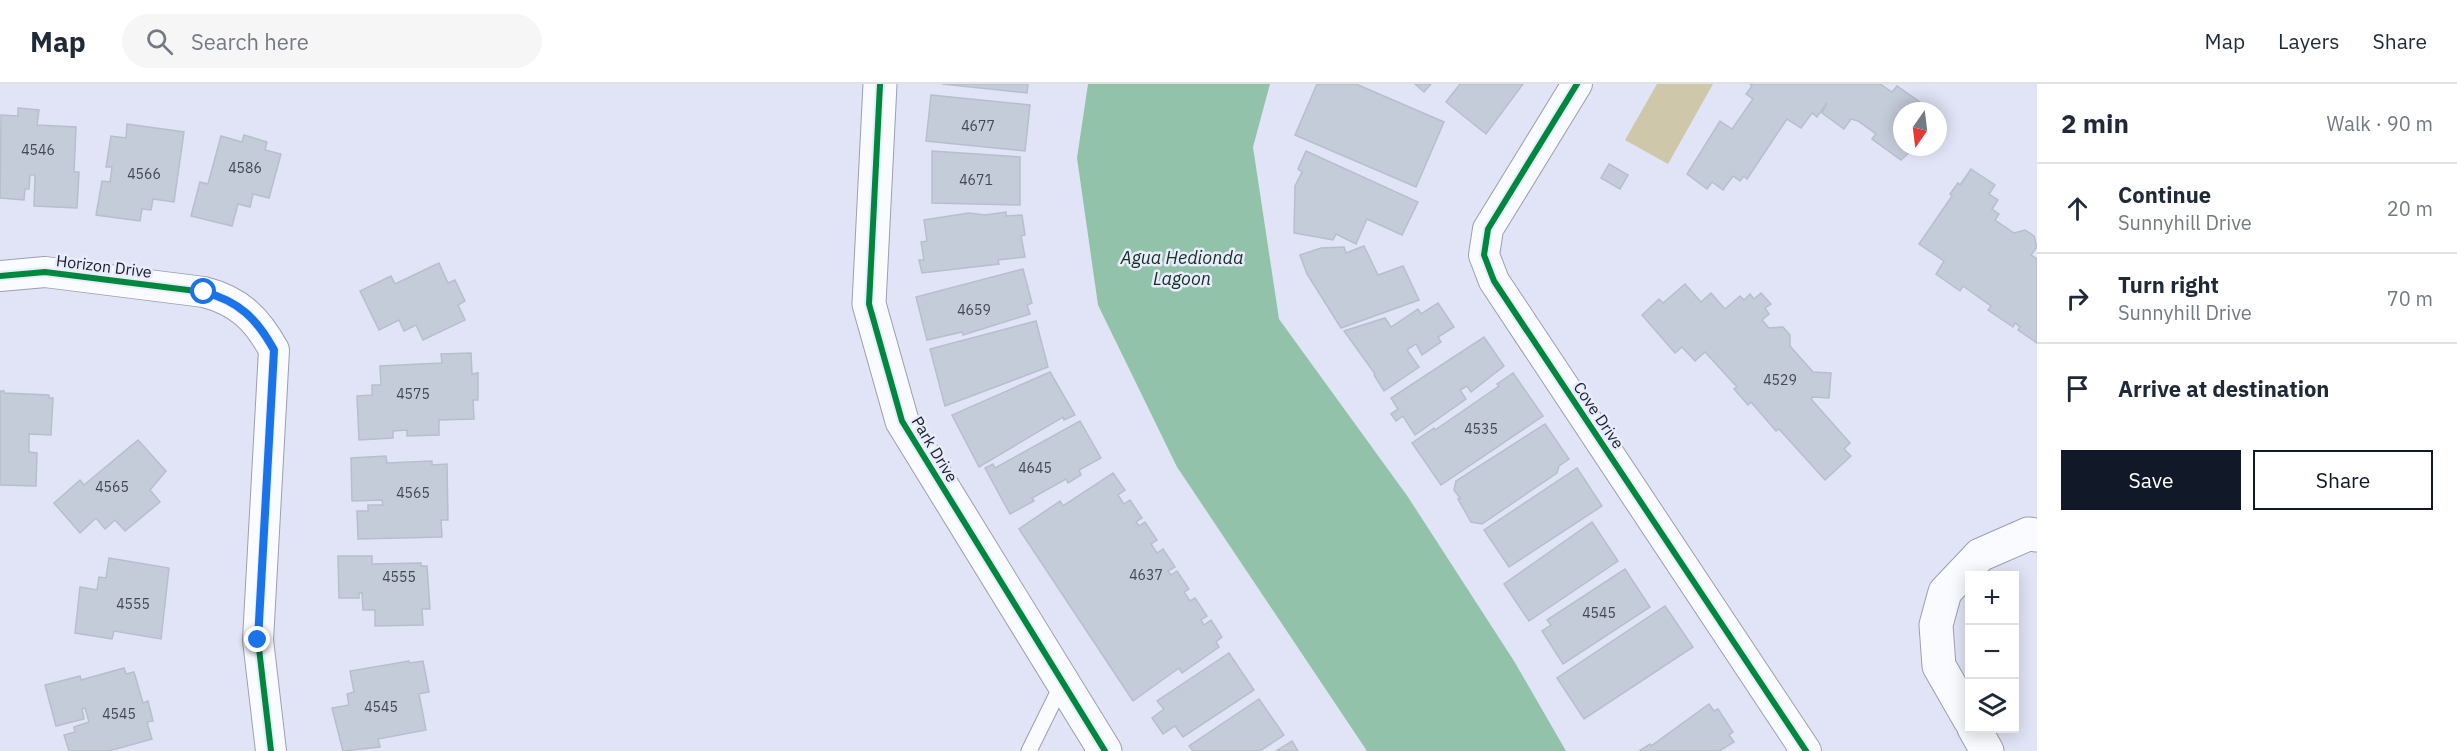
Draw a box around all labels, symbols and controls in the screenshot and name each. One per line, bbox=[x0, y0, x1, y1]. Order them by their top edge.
search box bbox=[122, 14, 542, 68]
text: Map bbox=[30, 23, 86, 60]
icon: search bbox=[143, 25, 176, 58]
text: Search here bbox=[191, 27, 309, 56]
text: Map bbox=[2205, 27, 2245, 55]
text: Layers bbox=[2278, 27, 2340, 55]
text: Share bbox=[2373, 27, 2427, 55]
north arrow bbox=[1893, 102, 1947, 156]
text: 2 min bbox=[2061, 106, 2129, 140]
text: Walk · 90 m bbox=[2327, 110, 2433, 137]
house number: 4677 bbox=[961, 117, 995, 135]
house number: 4546 bbox=[21, 141, 55, 159]
house number: 4586 bbox=[228, 159, 262, 177]
house number: 4566 bbox=[127, 165, 161, 183]
house number: 4671 bbox=[959, 171, 993, 189]
text: Continue bbox=[2118, 180, 2211, 209]
icon: ahead bbox=[2061, 192, 2094, 225]
text: 20 m bbox=[2387, 195, 2433, 222]
text: Sunnyhill Drive bbox=[2118, 209, 2252, 236]
water label: Agua Hedionda Lagoon bbox=[1120, 246, 1243, 290]
street label: Horizon Drive bbox=[55, 250, 153, 282]
text: Turn right bbox=[2118, 270, 2219, 299]
route start bbox=[190, 278, 216, 304]
icon: right bbox=[2061, 282, 2094, 315]
text: 70 m bbox=[2387, 285, 2433, 312]
text: Sunnyhill Drive bbox=[2118, 299, 2252, 326]
house number: 4659 bbox=[957, 301, 991, 319]
house number: 4529 bbox=[1763, 371, 1797, 389]
icon: arrive bbox=[2061, 372, 2094, 405]
text: Arrive at destination bbox=[2118, 374, 2329, 403]
street label: Cove Drive bbox=[1569, 378, 1629, 452]
house number: 4575 bbox=[396, 385, 430, 403]
street label: Park Drive bbox=[908, 412, 963, 486]
house number: 4535 bbox=[1464, 420, 1498, 438]
button: Save bbox=[2061, 450, 2241, 510]
button: Share bbox=[2253, 450, 2433, 510]
house number: 4645 bbox=[1018, 459, 1052, 477]
house number: 4565 bbox=[95, 478, 129, 496]
house number: 4565 bbox=[396, 484, 430, 502]
house number: 4637 bbox=[1129, 566, 1163, 584]
house number: 4555 bbox=[382, 568, 416, 586]
map controls bbox=[1965, 571, 2019, 733]
button: + bbox=[1965, 571, 2019, 625]
house number: 4555 bbox=[116, 595, 150, 613]
house number: 4545 bbox=[1582, 604, 1616, 622]
button: − bbox=[1965, 625, 2019, 679]
route end bbox=[244, 626, 270, 652]
button: layers bbox=[1965, 679, 2019, 733]
house number: 4545 bbox=[364, 698, 398, 716]
house number: 4545 bbox=[102, 705, 136, 723]

